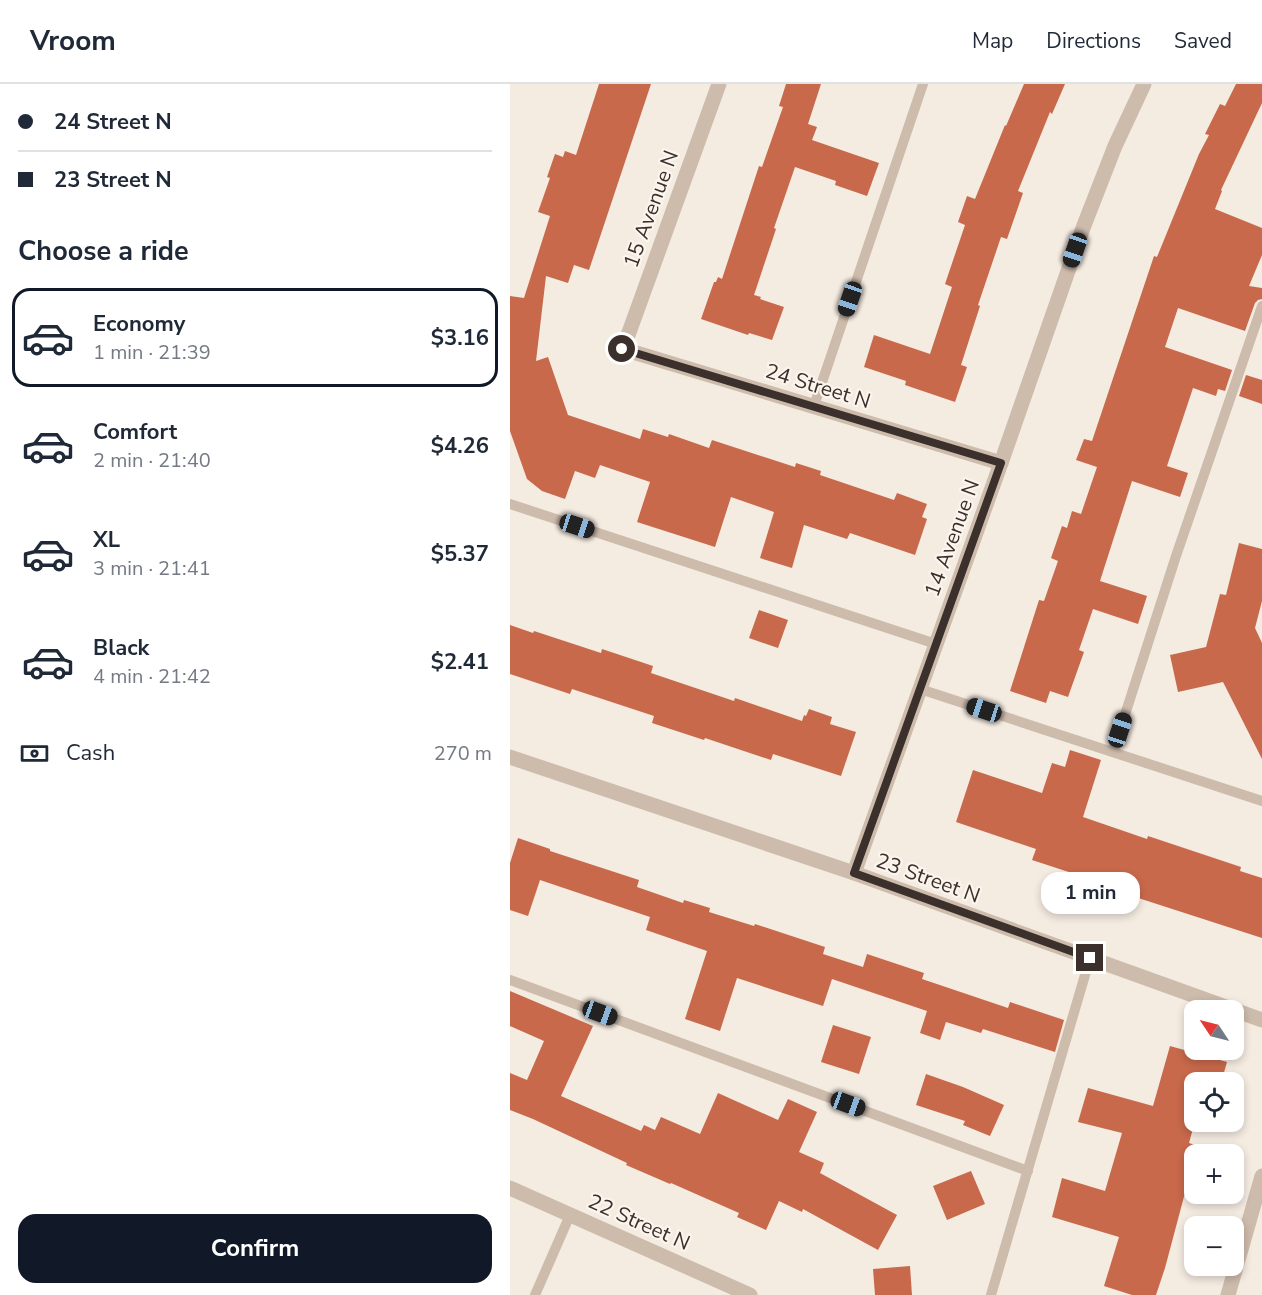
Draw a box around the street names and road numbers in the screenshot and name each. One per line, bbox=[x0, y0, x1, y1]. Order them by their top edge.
street label: 15 Avenue N bbox=[617, 146, 685, 272]
street label: 24 Street N bbox=[762, 357, 874, 415]
street label: 14 Avenue N bbox=[918, 475, 986, 601]
street label: 23 Street N bbox=[872, 846, 984, 910]
street label: 22 Street N bbox=[584, 1187, 694, 1257]

